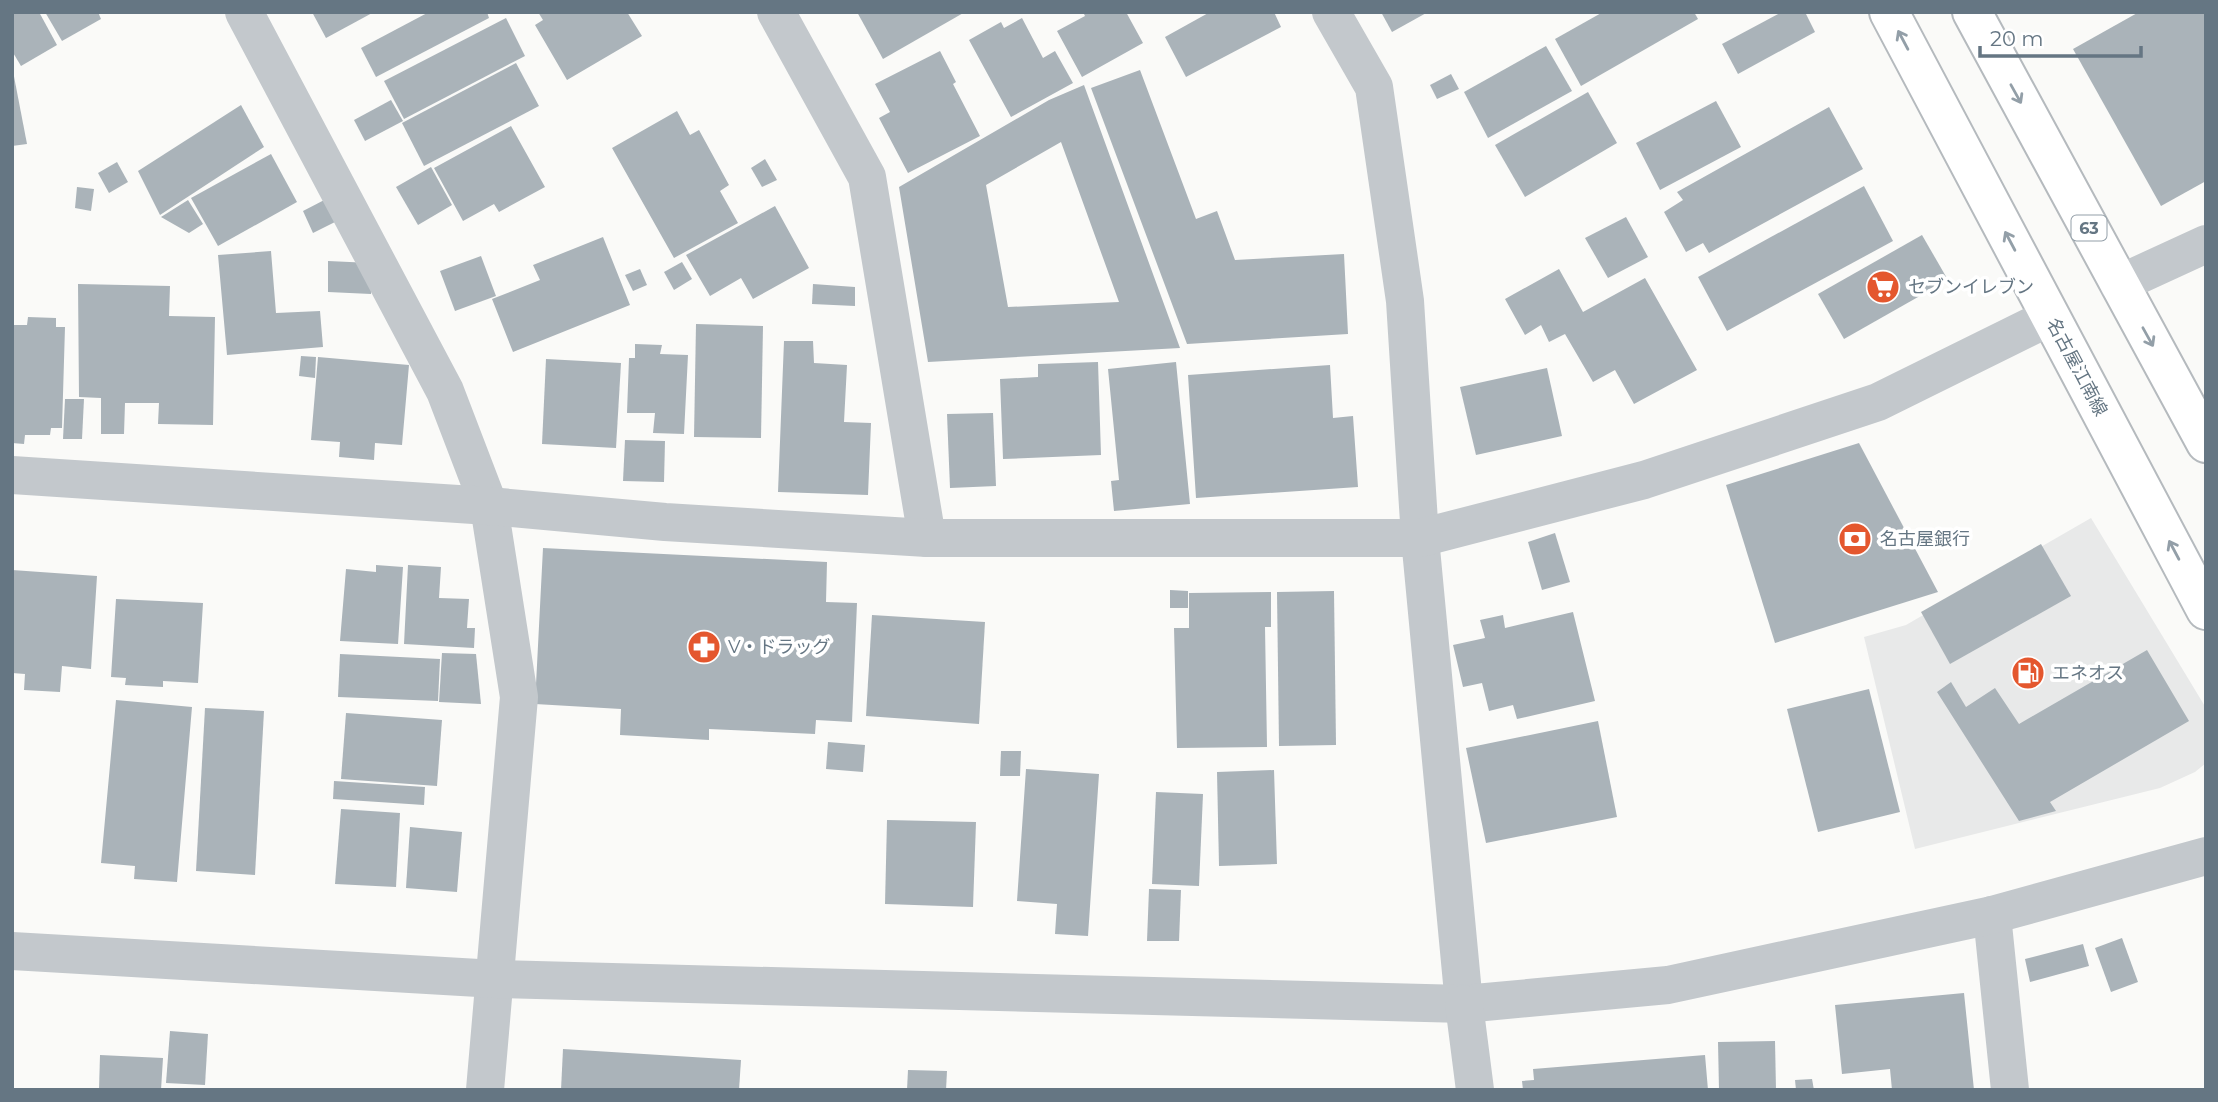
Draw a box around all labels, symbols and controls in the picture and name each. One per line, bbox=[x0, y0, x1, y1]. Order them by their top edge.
scale bar bbox=[1980, 14, 2141, 58]
text: 20 m bbox=[1990, 26, 2044, 51]
one-way arrow bbox=[1896, 30, 1910, 51]
one-way arrow bbox=[2009, 83, 2023, 103]
road number: 63 bbox=[2072, 216, 2106, 240]
one-way arrow bbox=[2003, 231, 2016, 252]
supermarket icon: セブンイレブン bbox=[1864, 268, 1902, 306]
place label: セブンイレブン bbox=[1908, 276, 2034, 298]
street label: 名古屋江南線 bbox=[2042, 314, 2112, 420]
one-way arrow bbox=[2141, 326, 2155, 346]
bank icon: 名古屋銀行 bbox=[1836, 520, 1874, 558]
place label: 名古屋銀行 bbox=[1880, 528, 1970, 550]
one-way arrow bbox=[2166, 540, 2180, 561]
pharmacy icon: V・ドラッグ bbox=[685, 628, 723, 666]
place label: V・ドラッグ bbox=[728, 636, 831, 658]
fuel station icon: エネオス bbox=[2009, 654, 2047, 692]
place label: エネオス bbox=[2052, 662, 2124, 684]

